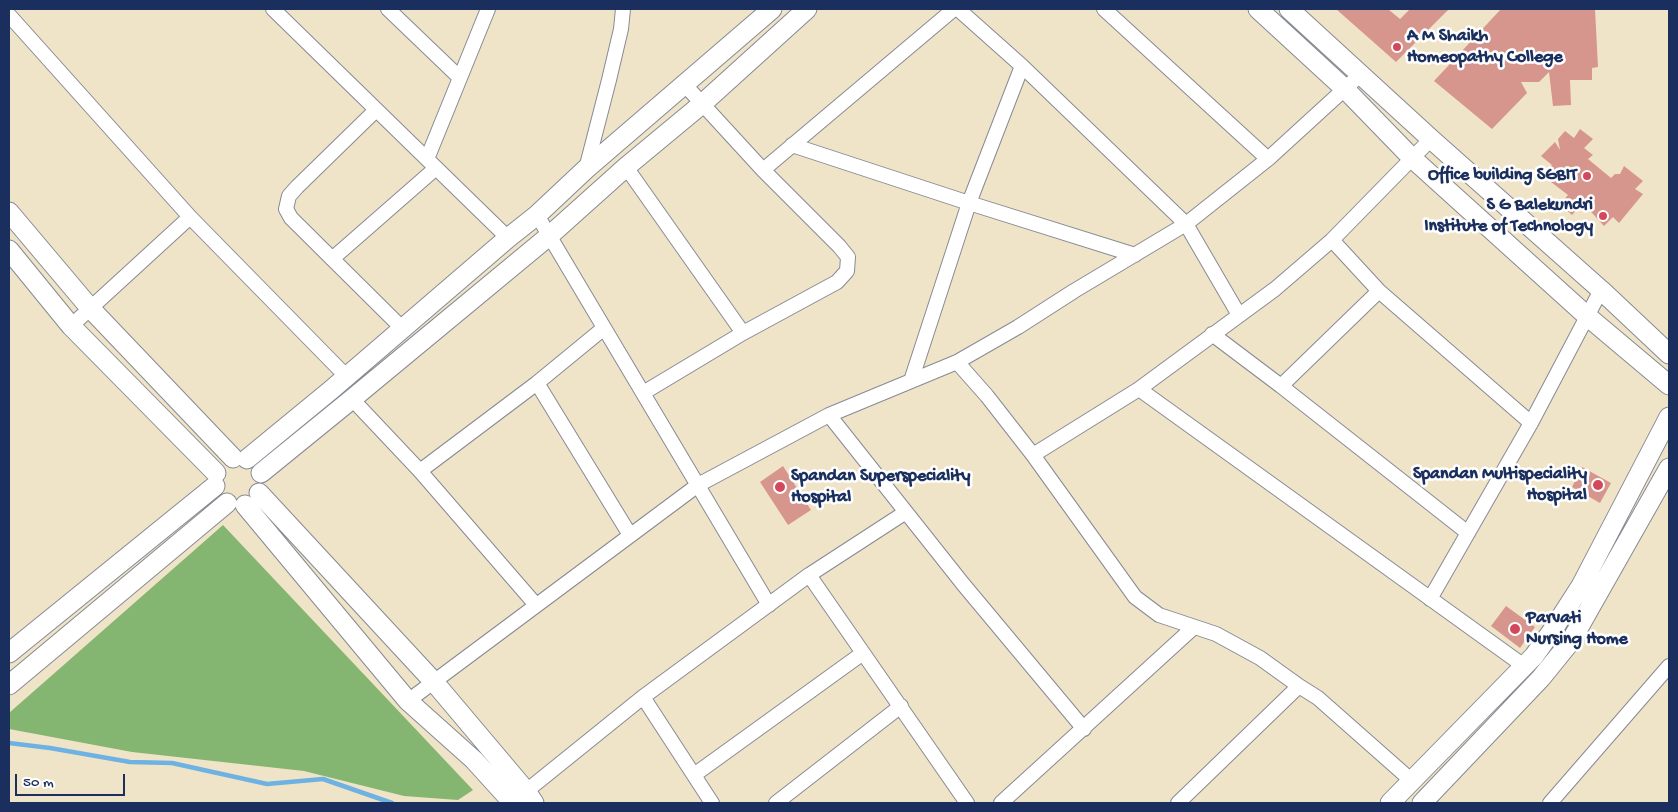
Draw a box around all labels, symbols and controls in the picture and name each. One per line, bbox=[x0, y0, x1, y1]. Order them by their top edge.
place label: A M Shaikh Homeopathy College bbox=[1407, 26, 1563, 68]
marker: A M Shaikh Homeopathy College bbox=[1391, 41, 1403, 53]
place label: Office building SGBIT bbox=[1428, 165, 1577, 187]
marker: Office building SGBIT bbox=[1581, 170, 1593, 182]
place label: S G Balekundri Institute of Technology bbox=[1424, 195, 1593, 238]
marker: S G Balekundri Institute of Technology bbox=[1597, 210, 1609, 222]
place label: Spandan Multispeciality Hospital bbox=[1413, 464, 1587, 506]
place label: Spandan Superspeciality Hospital bbox=[791, 466, 970, 508]
marker: Spandan Multispeciality Hospital bbox=[1591, 478, 1605, 492]
marker: Spandan Superspeciality Hospital bbox=[773, 480, 787, 494]
place label: Parvati Nursing Home bbox=[1526, 608, 1628, 650]
marker: Parvati Nursing Home bbox=[1508, 622, 1522, 636]
scale bar bbox=[18, 764, 128, 796]
text: 50 m bbox=[23, 774, 54, 792]

